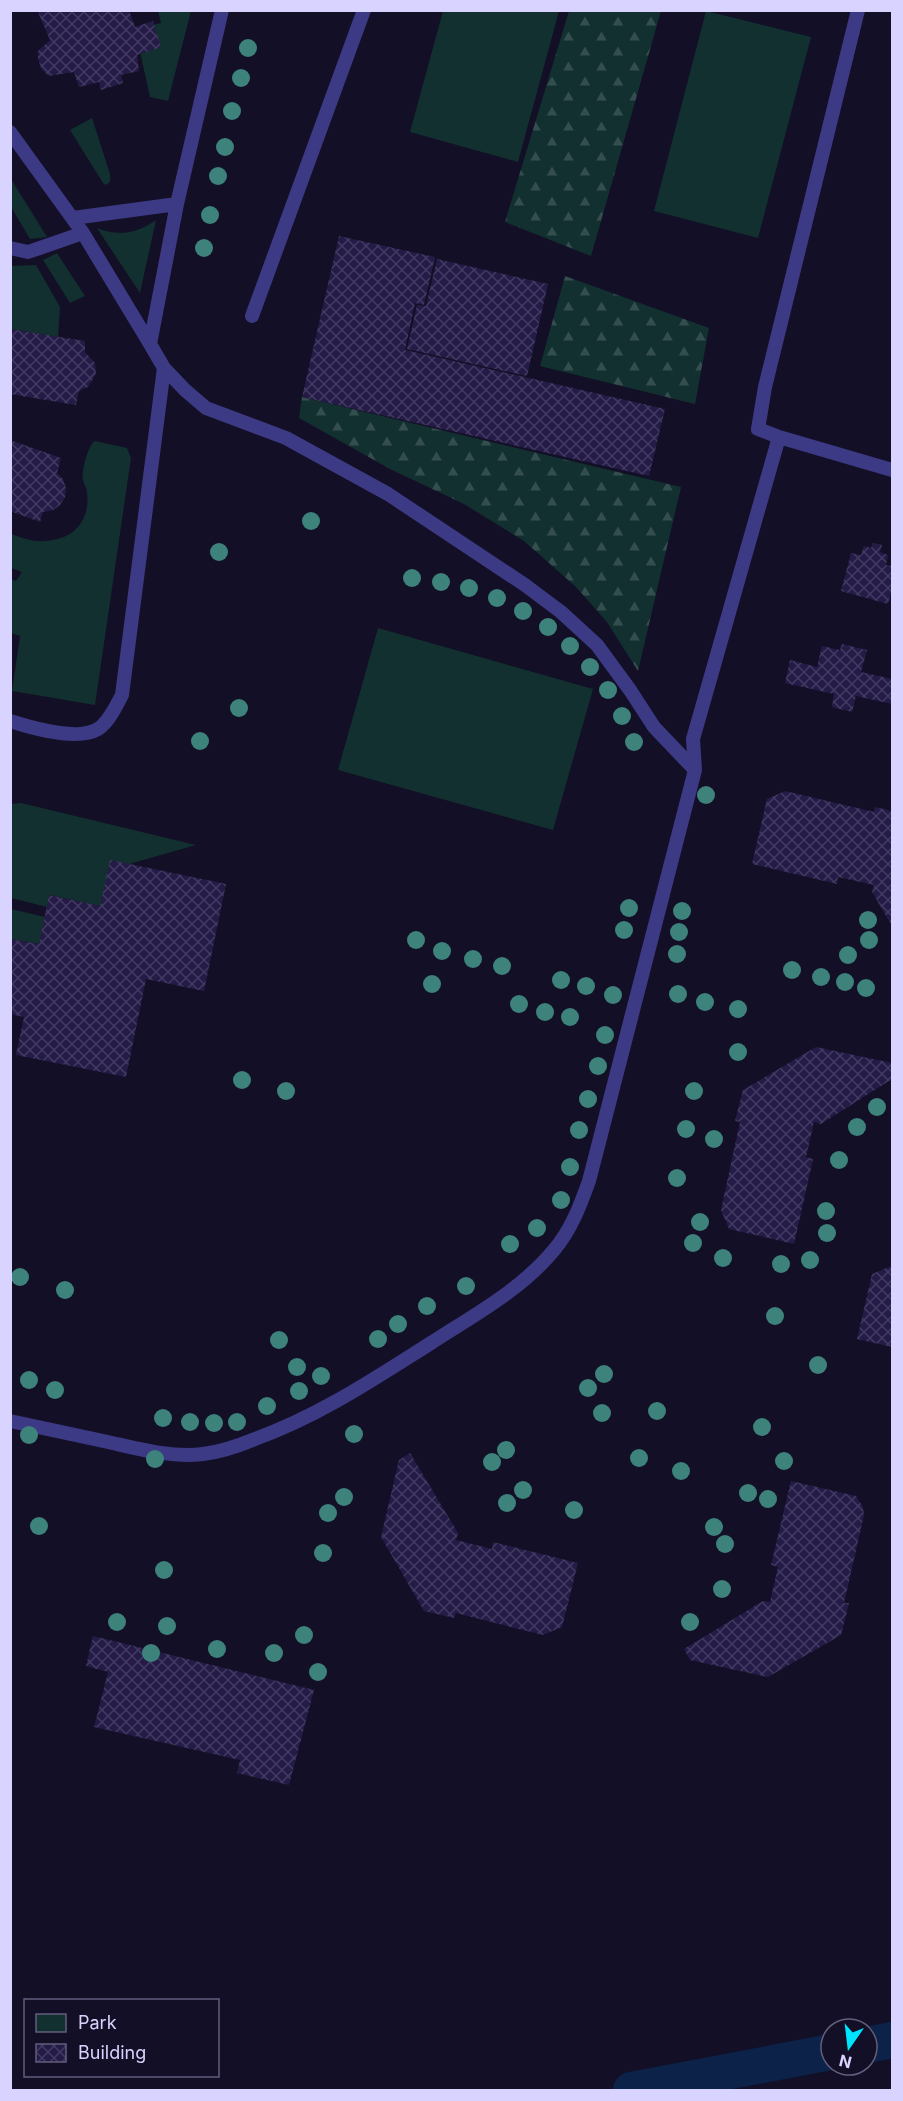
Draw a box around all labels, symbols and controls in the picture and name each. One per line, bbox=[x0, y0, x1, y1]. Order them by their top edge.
legend bbox=[24, 1999, 219, 2077]
text: Park bbox=[78, 2012, 117, 2033]
north arrow bbox=[819, 2017, 879, 2077]
text: Building bbox=[78, 2042, 146, 2063]
text: N bbox=[837, 2050, 854, 2073]

